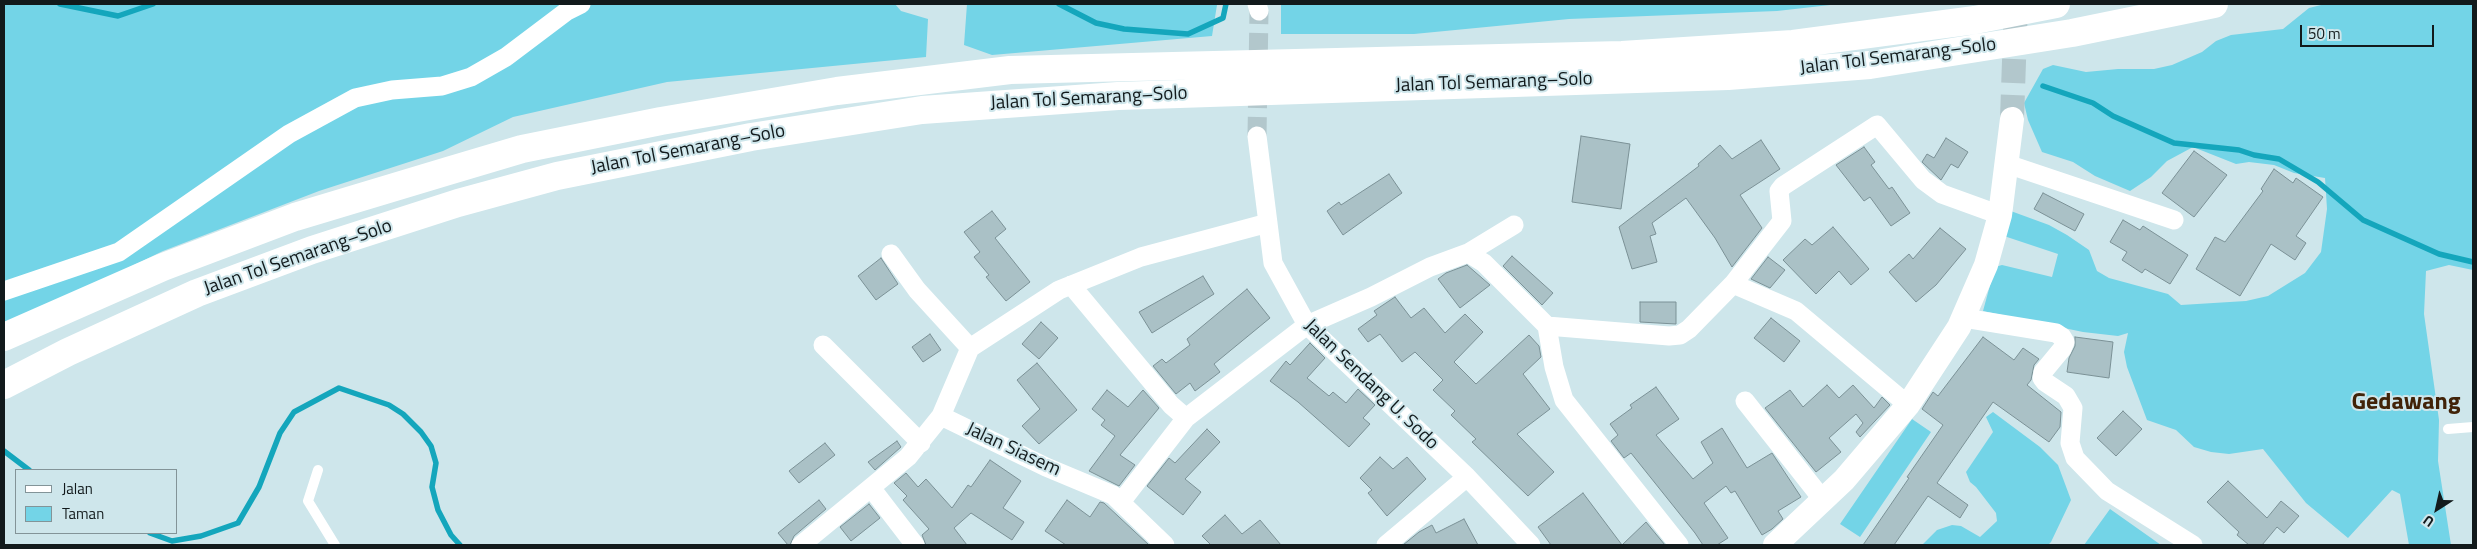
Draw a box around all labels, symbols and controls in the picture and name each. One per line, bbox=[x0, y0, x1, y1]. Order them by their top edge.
scale bar bbox=[2302, 15, 2436, 47]
text: 50 m bbox=[2308, 22, 2341, 45]
street label: Jalan Tol Semarang–Solo bbox=[1799, 34, 1997, 80]
street label: Jalan Tol Semarang–Solo bbox=[1395, 68, 1593, 98]
street label: Jalan Tol Semarang–Solo bbox=[990, 82, 1188, 116]
street label: Jalan Tol Semarang–Solo bbox=[589, 120, 787, 180]
street label: Jalan Tol Semarang–Solo bbox=[201, 215, 395, 301]
street label: Jalan Sendang U. Sodo bbox=[1299, 315, 1443, 455]
district label: Gedawang bbox=[2351, 389, 2461, 417]
street label: Jalan Siasem bbox=[962, 418, 1064, 482]
legend bbox=[15, 469, 178, 534]
text: Jalan bbox=[62, 477, 93, 500]
north arrow bbox=[2412, 484, 2462, 534]
text: Taman bbox=[62, 502, 104, 525]
text: U bbox=[2418, 510, 2438, 533]

